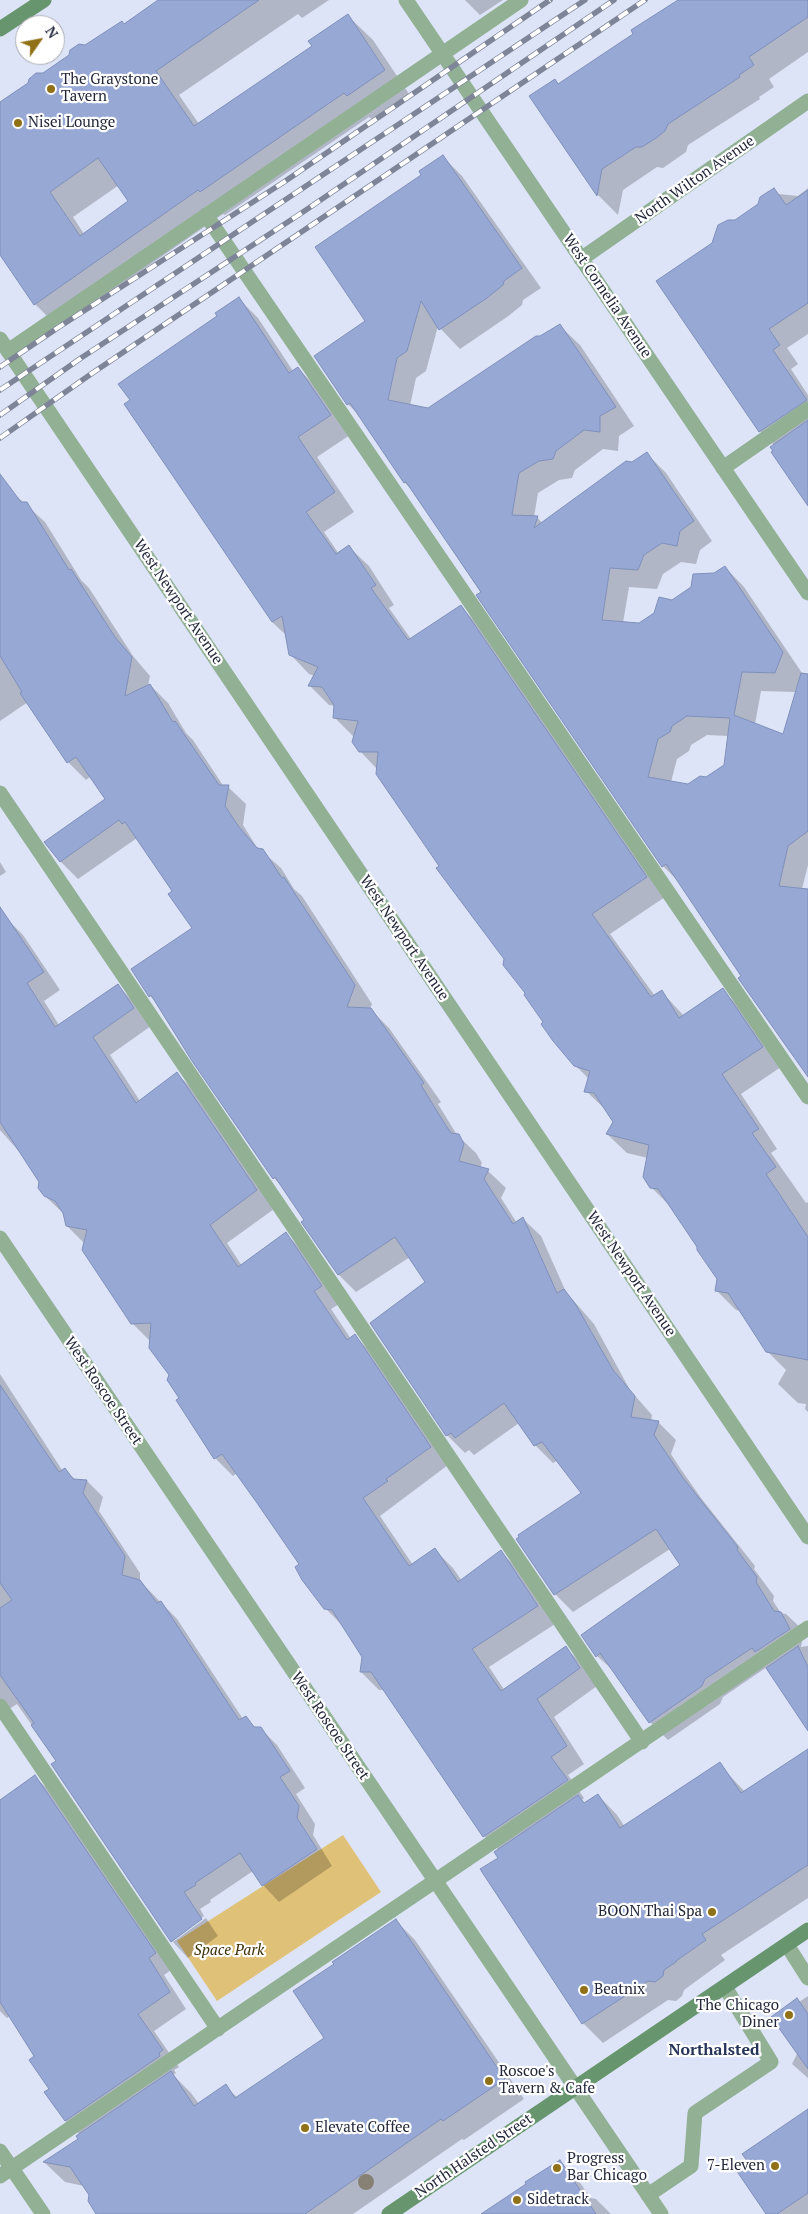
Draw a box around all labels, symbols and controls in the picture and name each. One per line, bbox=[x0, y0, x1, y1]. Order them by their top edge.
north arrow bbox=[15, 15, 65, 65]
text: N bbox=[41, 22, 63, 42]
place label: The Graystone Tavern bbox=[61, 71, 158, 106]
marker: The Graystone Tavern bbox=[45, 83, 57, 95]
place label: Nisei Lounge bbox=[28, 114, 115, 132]
marker: Nisei Lounge bbox=[12, 117, 24, 129]
street label: North Wilton Avenue bbox=[632, 132, 758, 228]
street label: West Cornelia Avenue bbox=[559, 231, 655, 361]
street label: West Newport Avenue bbox=[130, 536, 226, 668]
street label: West Newport Avenue bbox=[356, 872, 452, 1004]
street label: West Newport Avenue bbox=[583, 1208, 679, 1340]
street label: West Roscoe Street bbox=[60, 1334, 146, 1448]
street label: West Roscoe Street bbox=[287, 1669, 373, 1783]
place label: BOON Thai Spa bbox=[598, 1903, 702, 1921]
marker: BOON Thai Spa bbox=[706, 1906, 718, 1918]
park label: Space Park bbox=[194, 1942, 264, 1960]
place label: Beatnix bbox=[594, 1981, 645, 1999]
marker: Beatnix bbox=[578, 1984, 590, 1996]
place label: The Chicago Diner bbox=[696, 1997, 779, 2032]
marker: The Chicago Diner bbox=[783, 2009, 795, 2021]
district label: Northalsted bbox=[668, 2040, 760, 2060]
place label: Roscoe's Tavern & Cafe bbox=[499, 2063, 595, 2098]
marker: Roscoe's Tavern & Cafe bbox=[483, 2075, 495, 2087]
street label: North Halsted Street bbox=[412, 2110, 536, 2202]
place label: Elevate Coffee bbox=[315, 2119, 410, 2137]
marker: Elevate Coffee bbox=[299, 2122, 311, 2134]
place label: Progress Bar Chicago bbox=[567, 2150, 647, 2185]
place label: 7-Eleven bbox=[707, 2157, 765, 2175]
marker: 7-Eleven bbox=[769, 2160, 781, 2172]
marker: Progress Bar Chicago bbox=[551, 2162, 563, 2174]
place label: Sidetrack bbox=[527, 2191, 589, 2209]
marker: Sidetrack bbox=[511, 2194, 523, 2206]

